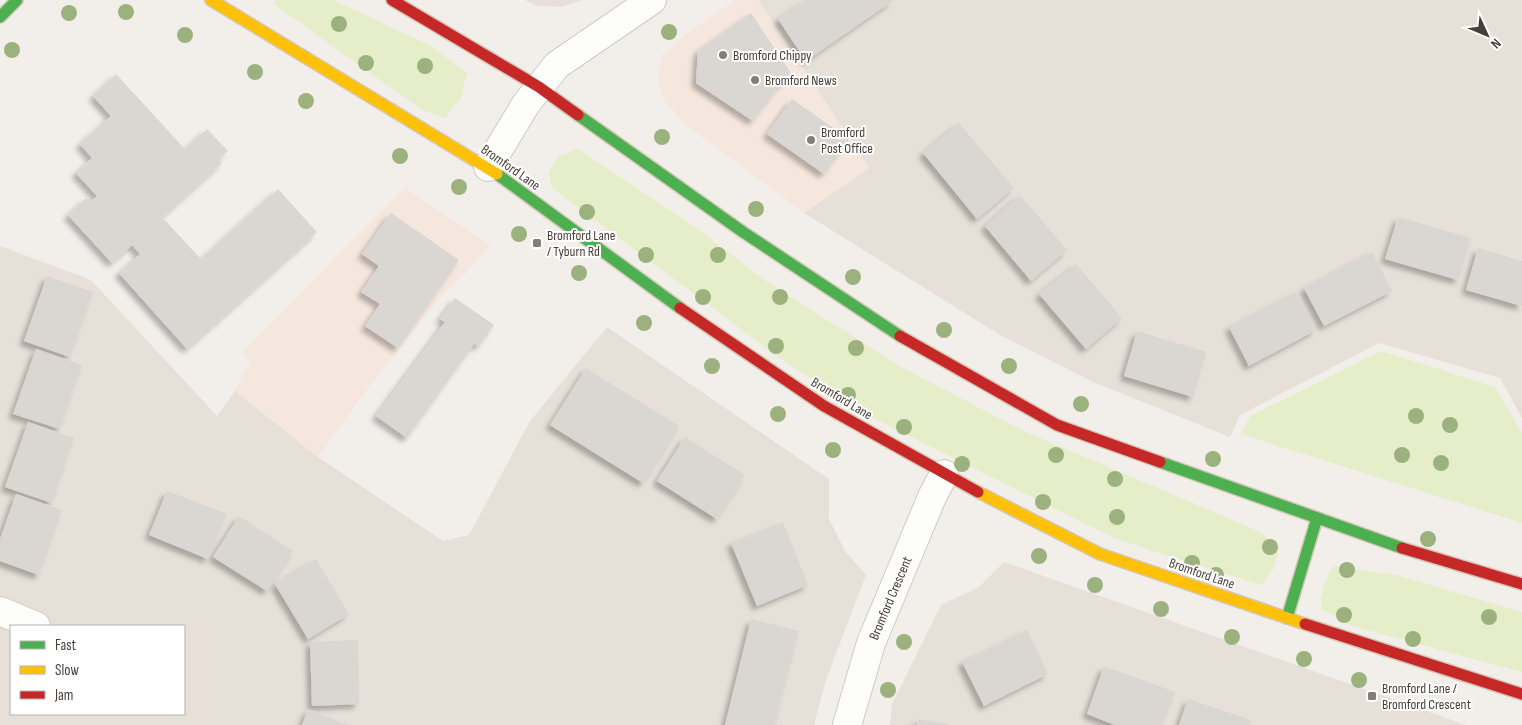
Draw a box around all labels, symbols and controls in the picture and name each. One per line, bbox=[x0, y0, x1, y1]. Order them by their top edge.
north arrow bbox=[1462, 10, 1512, 60]
text: N bbox=[1487, 35, 1505, 52]
place label: Bromford Chippy bbox=[733, 47, 812, 64]
marker: Bromford Chippy bbox=[717, 49, 729, 61]
place label: Bromford News bbox=[765, 72, 837, 89]
marker: Bromford News bbox=[749, 74, 761, 86]
place label: Bromford Post Office bbox=[821, 124, 873, 157]
marker: Bromford Post Office bbox=[805, 134, 817, 146]
street label: Bromford Lane bbox=[478, 141, 544, 194]
place label: Bromford Lane / Tyburn Rd bbox=[547, 227, 615, 260]
marker: Bromford Lane / Tyburn Rd bbox=[531, 237, 543, 249]
street label: Bromford Lane bbox=[808, 374, 875, 423]
street label: Bromford Crescent bbox=[865, 554, 916, 642]
street label: Bromford Lane bbox=[1167, 554, 1237, 593]
legend bbox=[10, 625, 185, 715]
text: Fast bbox=[55, 636, 77, 655]
text: Slow bbox=[55, 661, 79, 680]
place label: Bromford Lane / Bromford Crescent bbox=[1382, 680, 1471, 713]
text: Jam bbox=[54, 686, 73, 705]
marker: Bromford Lane / Bromford Crescent bbox=[1366, 690, 1378, 702]

